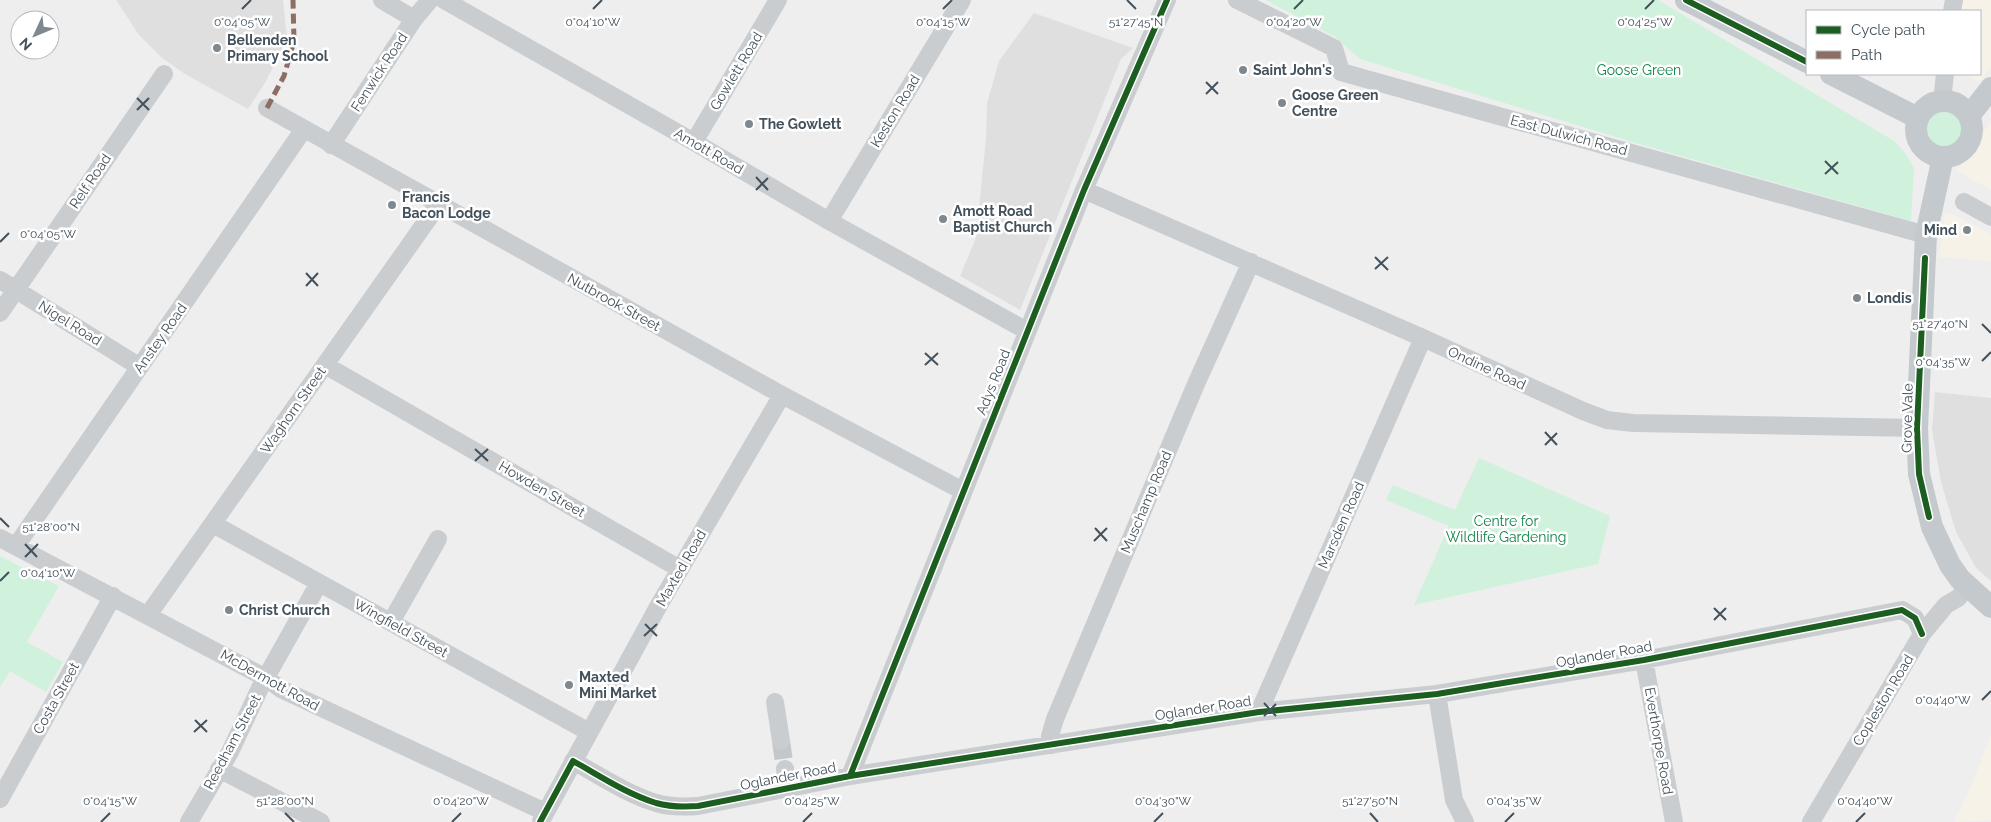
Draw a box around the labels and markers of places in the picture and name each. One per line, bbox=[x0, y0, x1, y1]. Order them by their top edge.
place label: Bellenden Primary School bbox=[227, 32, 329, 64]
marker: Bellenden Primary School bbox=[211, 42, 223, 54]
place label: Saint John's bbox=[1253, 62, 1332, 78]
marker: Saint John's bbox=[1237, 64, 1249, 76]
place label: Goose Green Centre bbox=[1292, 87, 1378, 119]
marker: Goose Green Centre bbox=[1276, 97, 1288, 109]
place label: The Gowlett bbox=[759, 116, 842, 132]
marker: The Gowlett bbox=[743, 118, 755, 130]
place label: Francis Bacon Lodge bbox=[402, 189, 491, 221]
marker: Francis Bacon Lodge bbox=[386, 199, 398, 211]
place label: Amott Road Baptist Church bbox=[953, 203, 1052, 235]
marker: Amott Road Baptist Church bbox=[937, 213, 949, 225]
place label: Mind bbox=[1924, 222, 1957, 238]
marker: Mind bbox=[1961, 224, 1973, 236]
place label: Londis bbox=[1867, 290, 1912, 306]
marker: Londis bbox=[1851, 292, 1863, 304]
place label: Christ Church bbox=[239, 602, 330, 618]
marker: Christ Church bbox=[223, 604, 235, 616]
place label: Maxted Mini Market bbox=[579, 669, 657, 701]
marker: Maxted Mini Market bbox=[563, 679, 575, 691]

